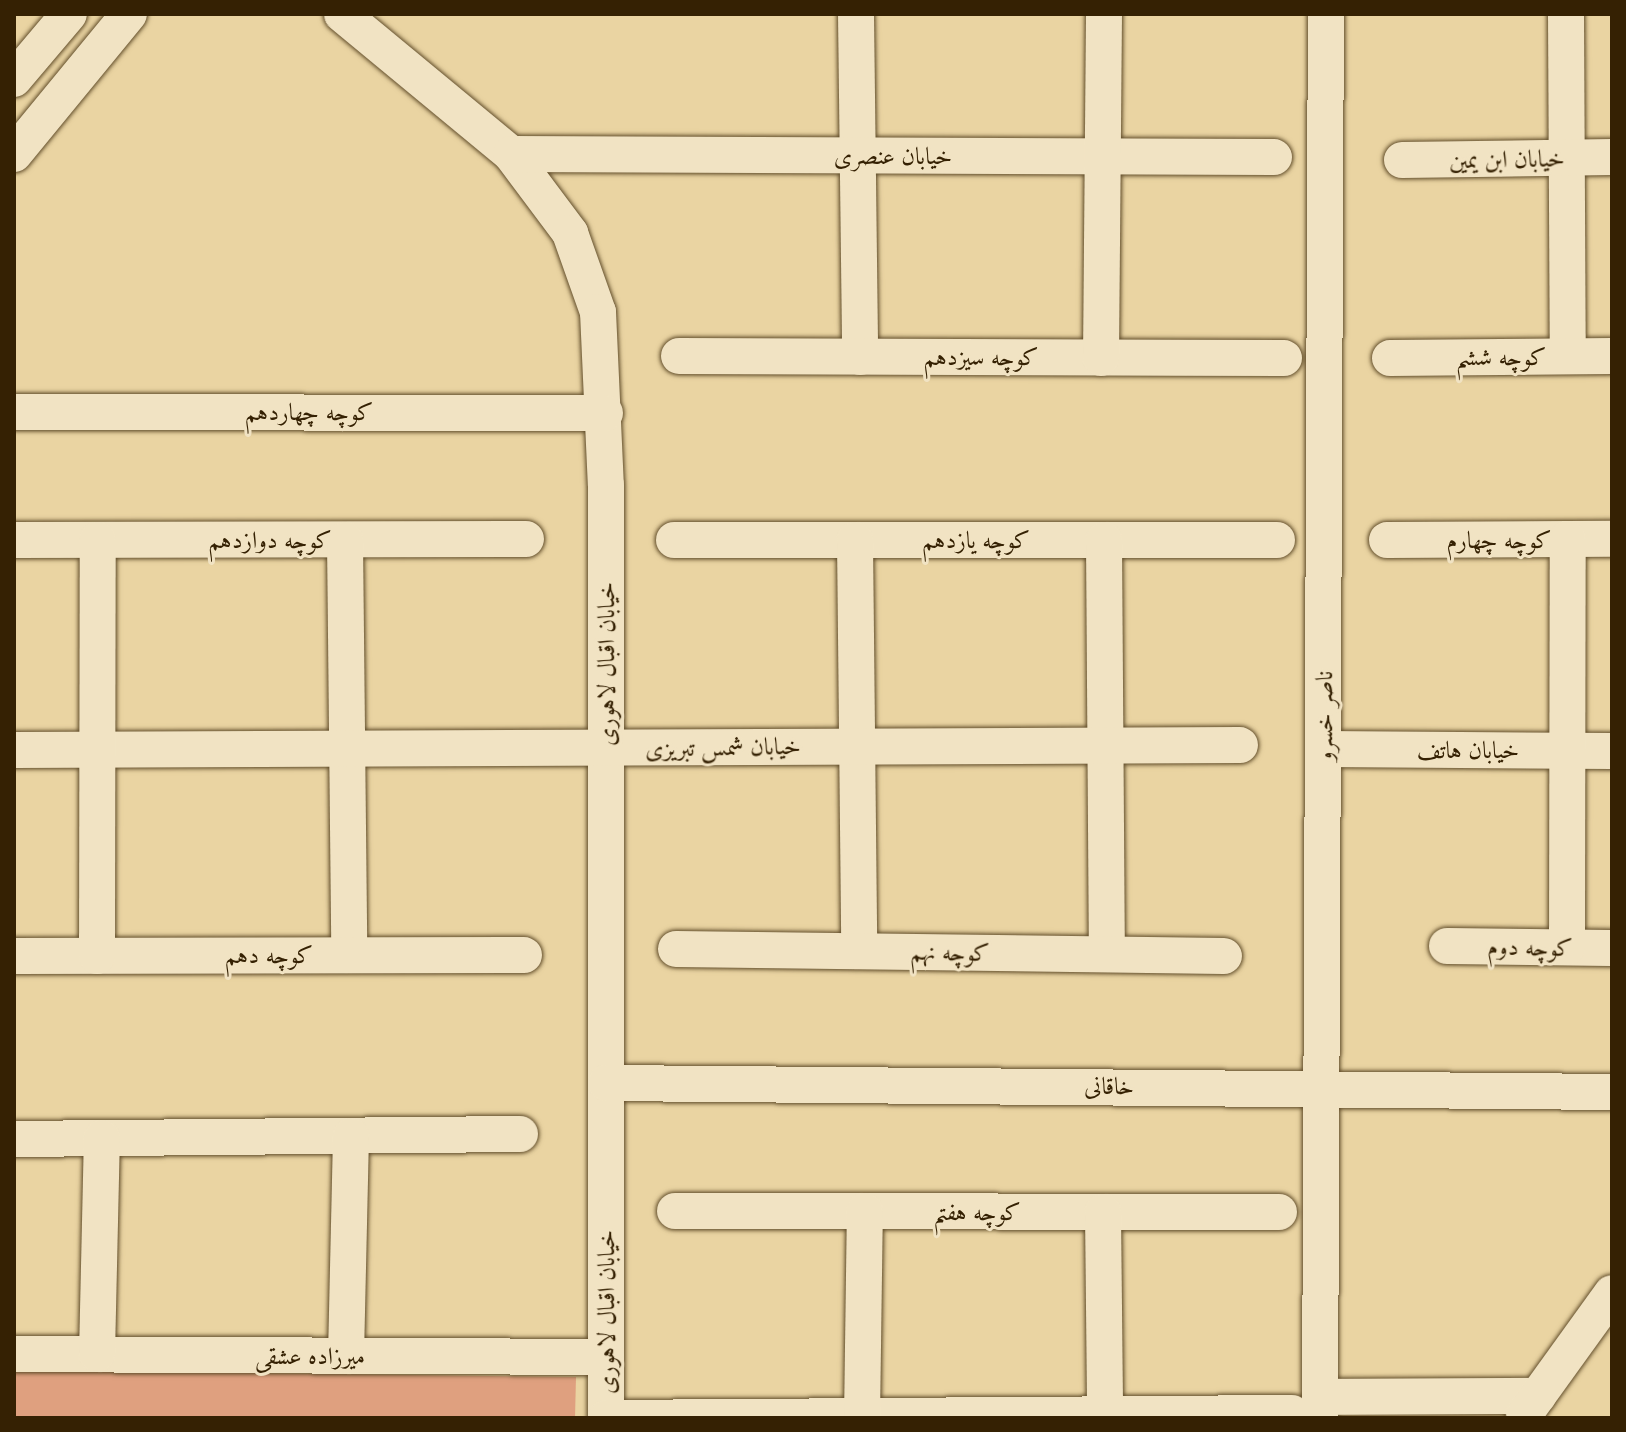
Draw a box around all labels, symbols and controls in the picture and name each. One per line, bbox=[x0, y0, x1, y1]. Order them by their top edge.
street label: خیابان عنصری bbox=[834, 142, 952, 170]
street label: خیابان ابن یمین bbox=[1449, 144, 1565, 174]
street label: کوچه سیزدهم bbox=[923, 343, 1039, 371]
street label: کوچه ششم bbox=[1456, 343, 1546, 371]
street label: کوچه چهاردهم bbox=[245, 398, 373, 426]
street label: کوچه دوازدهم bbox=[208, 526, 332, 554]
street label: کوچه یازدهم bbox=[922, 526, 1030, 554]
street label: کوچه چهارم bbox=[1446, 526, 1552, 554]
street label: خیابان اقبال لاهوری bbox=[592, 582, 620, 746]
street label: ناصر خسرو bbox=[1310, 671, 1338, 761]
street label: خیابان شمس تبریزی bbox=[645, 731, 801, 763]
street label: خیابان هاتف bbox=[1417, 736, 1519, 764]
street label: کوچه دوم bbox=[1487, 932, 1573, 962]
street label: کوچه نهم bbox=[910, 937, 990, 967]
street label: کوچه دهم bbox=[225, 941, 313, 969]
street label: خاقانی bbox=[1084, 1072, 1134, 1100]
street label: کوچه هفتم bbox=[933, 1198, 1021, 1226]
street label: خیابان اقبال لاهوری bbox=[592, 1230, 620, 1394]
street label: میرزاده عشقی bbox=[255, 1342, 365, 1370]

